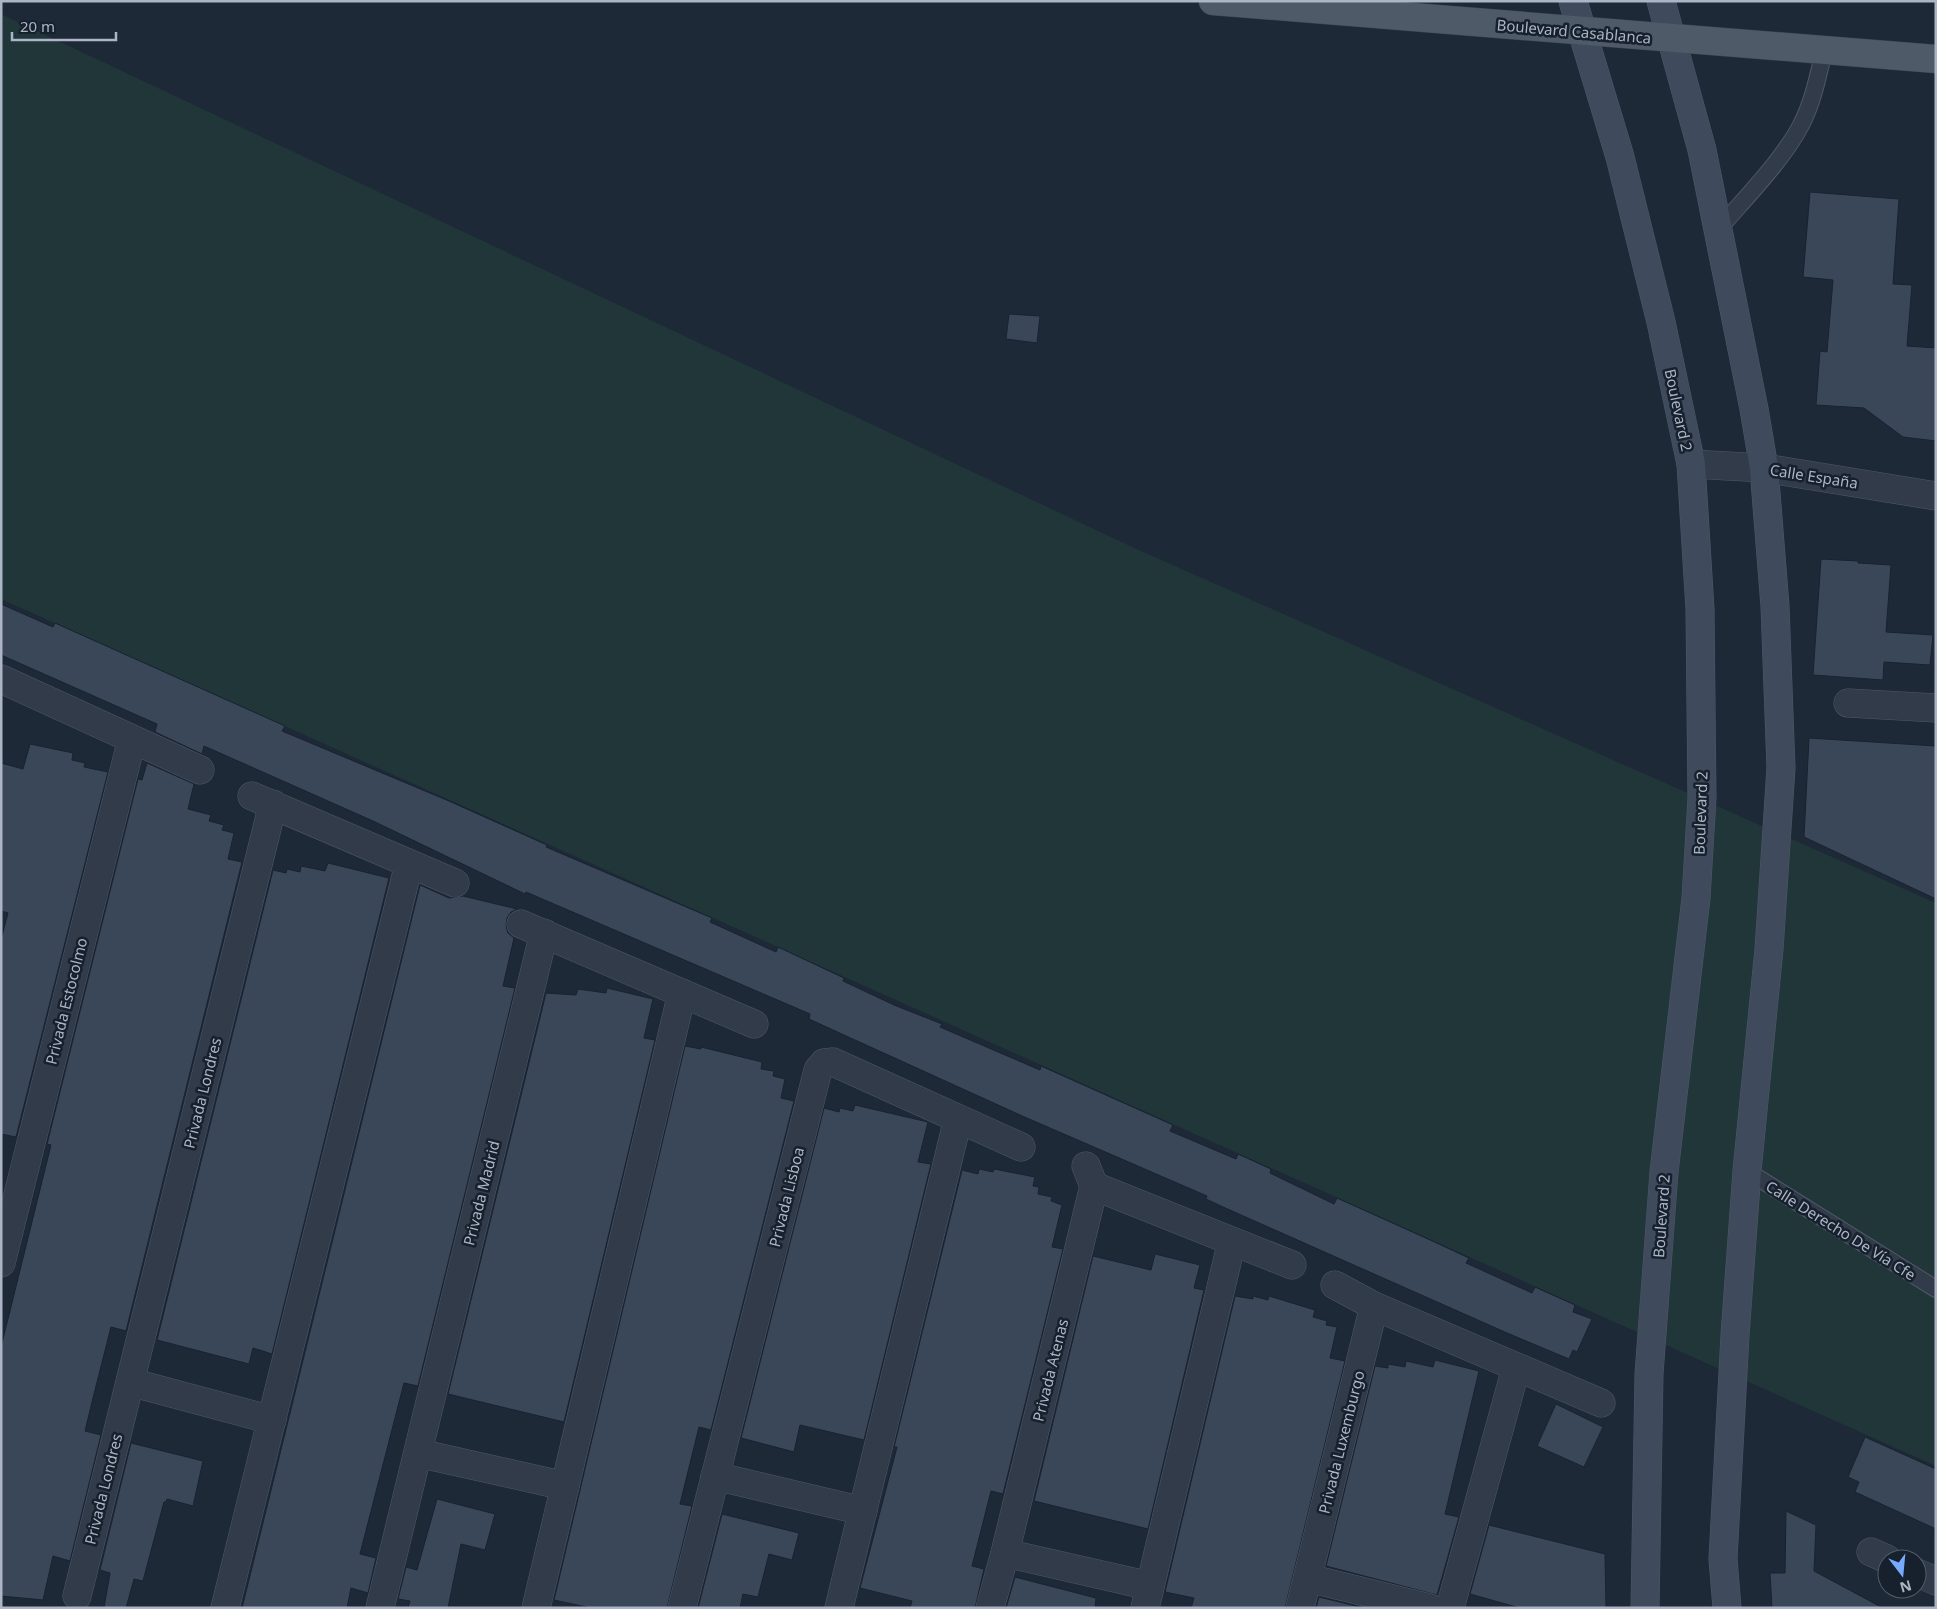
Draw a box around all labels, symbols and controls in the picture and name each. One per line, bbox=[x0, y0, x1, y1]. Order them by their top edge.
scale bar bbox=[12, 10, 116, 42]
street label: Boulevard Casablanca bbox=[1496, 14, 1652, 48]
text: 20 m bbox=[20, 16, 55, 36]
street label: Boulevard 2 bbox=[1661, 367, 1697, 453]
street label: Calle España bbox=[1769, 459, 1859, 493]
street label: Boulevard 2 bbox=[1689, 771, 1711, 855]
street label: Privada Estocolmo bbox=[41, 936, 91, 1066]
street label: Privada Londres bbox=[179, 1035, 225, 1151]
street label: Privada Madrid bbox=[458, 1139, 504, 1247]
street label: Privada Lisboa bbox=[764, 1145, 808, 1249]
street label: Boulevard 2 bbox=[1648, 1174, 1674, 1258]
street label: Calle Derecho De Vía Cfe bbox=[1762, 1176, 1920, 1284]
street label: Privada Atenas bbox=[1028, 1317, 1072, 1423]
street label: Privada Luxemburgo bbox=[1314, 1368, 1368, 1516]
street label: Privada Londres bbox=[80, 1431, 126, 1547]
north arrow bbox=[1877, 1549, 1927, 1599]
text: N bbox=[1898, 1576, 1914, 1598]

